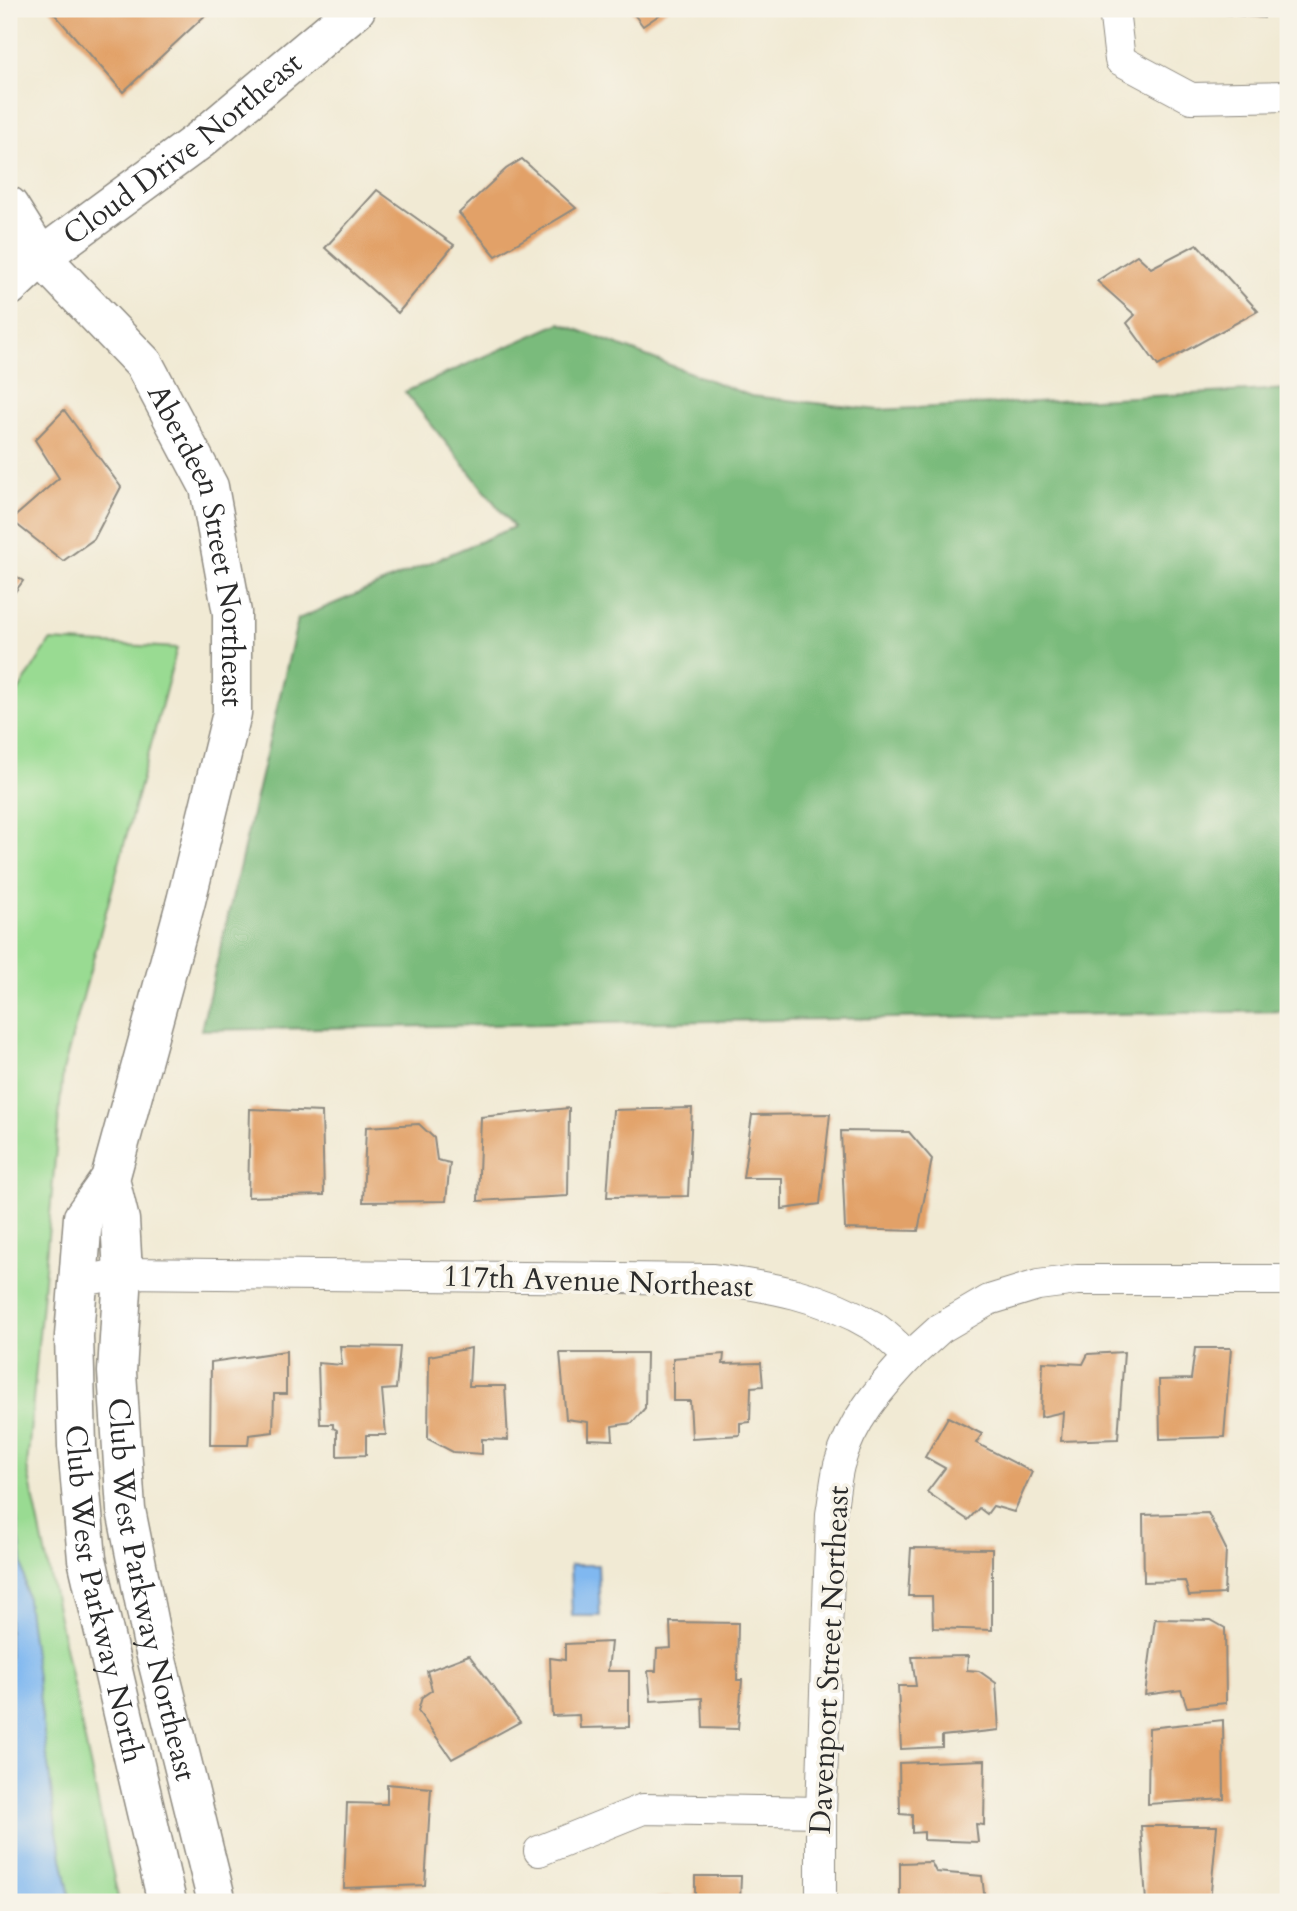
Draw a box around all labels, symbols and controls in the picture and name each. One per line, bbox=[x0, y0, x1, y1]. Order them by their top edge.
street label: Cloud Drive Northeast bbox=[55, 43, 311, 255]
street label: Aberdeen Street Northeast bbox=[137, 377, 252, 707]
street label: 117th Avenue Northeast bbox=[442, 1256, 754, 1307]
street label: Club West Parkway Northeast bbox=[103, 1394, 205, 1784]
street label: Club West Parkway North bbox=[60, 1422, 154, 1766]
street label: Davenport Street Northeast bbox=[800, 1484, 859, 1835]

